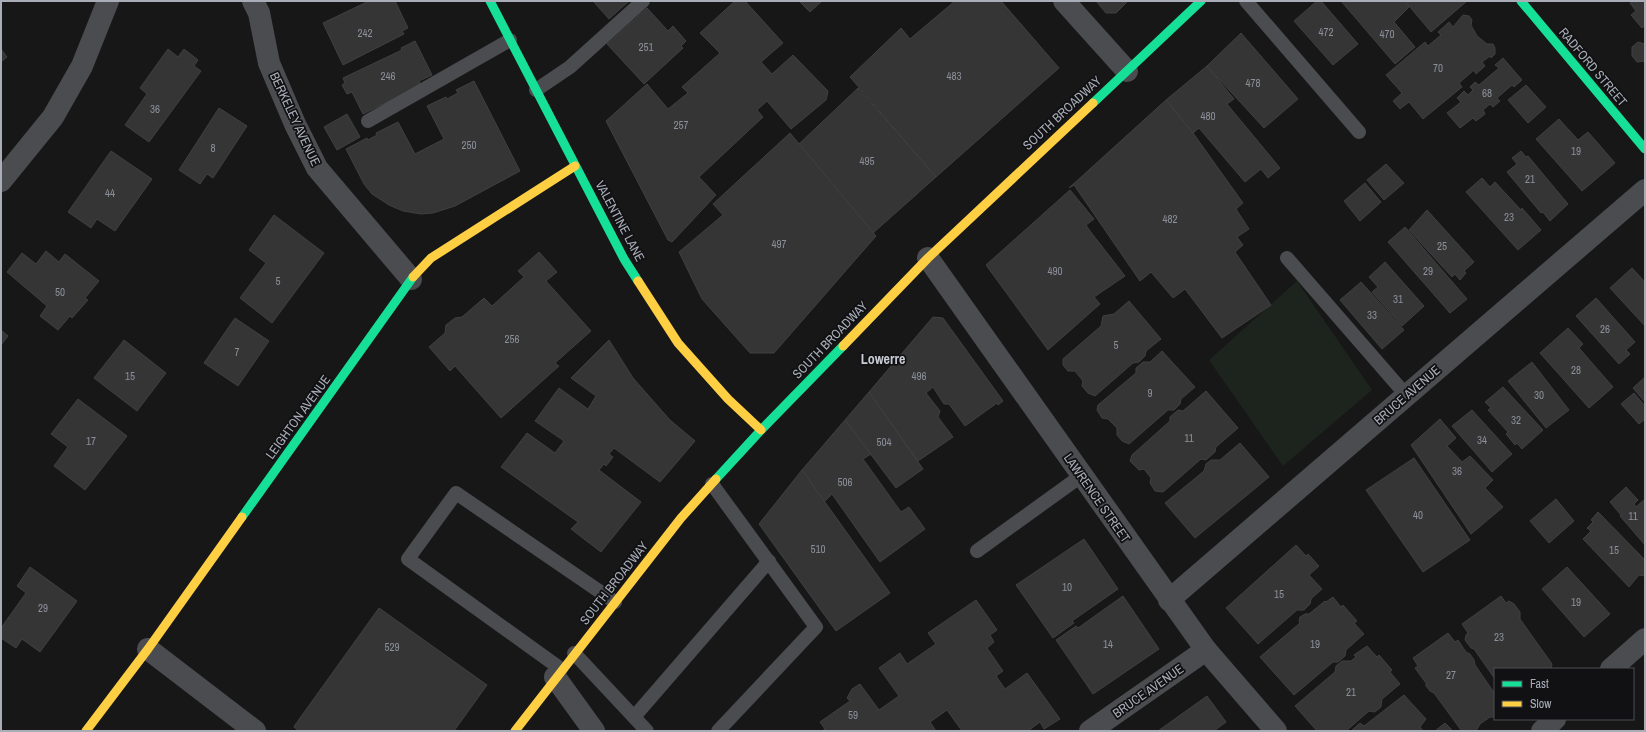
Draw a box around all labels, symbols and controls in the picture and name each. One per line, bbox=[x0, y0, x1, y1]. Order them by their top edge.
street label: RADFORD STREET bbox=[1555, 24, 1631, 110]
house number: 472 bbox=[1318, 25, 1334, 39]
house number: 242 bbox=[357, 26, 373, 40]
house number: 470 bbox=[1379, 27, 1395, 41]
house number: 251 bbox=[638, 40, 654, 54]
house number: 70 bbox=[1433, 61, 1443, 75]
street label: BERKELEY AVENUE bbox=[266, 69, 324, 169]
house number: 246 bbox=[380, 69, 396, 83]
house number: 483 bbox=[946, 69, 962, 83]
street label: SOUTH BROADWAY bbox=[1019, 72, 1105, 154]
house number: 478 bbox=[1245, 76, 1261, 90]
house number: 68 bbox=[1482, 86, 1492, 100]
house number: 36 bbox=[150, 102, 160, 116]
house number: 480 bbox=[1200, 109, 1216, 123]
house number: 257 bbox=[673, 118, 689, 132]
house number: 250 bbox=[461, 138, 477, 152]
house number: 8 bbox=[210, 141, 216, 155]
house number: 19 bbox=[1571, 144, 1581, 158]
house number: 495 bbox=[859, 154, 875, 168]
house number: 21 bbox=[1525, 172, 1535, 186]
street label: VALENTINE LANE bbox=[592, 178, 648, 264]
house number: 44 bbox=[105, 186, 115, 200]
house number: 23 bbox=[1504, 210, 1514, 224]
house number: 482 bbox=[1162, 212, 1178, 226]
house number: 497 bbox=[771, 237, 787, 251]
house number: 25 bbox=[1437, 239, 1447, 253]
house number: 490 bbox=[1047, 264, 1063, 278]
house number: 29 bbox=[1423, 264, 1433, 278]
house number: 5 bbox=[275, 274, 281, 288]
house number: 50 bbox=[55, 285, 65, 299]
house number: 31 bbox=[1393, 292, 1403, 306]
street label: SOUTH BROADWAY bbox=[789, 298, 871, 382]
house number: 33 bbox=[1367, 308, 1377, 322]
house number: 26 bbox=[1600, 322, 1610, 336]
house number: 256 bbox=[504, 332, 520, 346]
house number: 5 bbox=[1113, 338, 1119, 352]
house number: 7 bbox=[234, 345, 240, 359]
district label: Lowerre bbox=[861, 350, 905, 368]
street label: BRUCE AVENUE bbox=[1370, 361, 1444, 429]
house number: 28 bbox=[1571, 363, 1581, 377]
house number: 15 bbox=[125, 369, 135, 383]
house number: 496 bbox=[911, 369, 927, 383]
street label: LEIGHTON AVENUE bbox=[262, 372, 334, 462]
house number: 9 bbox=[1147, 386, 1153, 400]
house number: 30 bbox=[1534, 388, 1544, 402]
house number: 32 bbox=[1511, 413, 1521, 427]
house number: 11 bbox=[1184, 431, 1194, 445]
house number: 34 bbox=[1477, 433, 1487, 447]
house number: 17 bbox=[86, 434, 96, 448]
house number: 504 bbox=[876, 435, 892, 449]
street label: LAWRENCE STREET bbox=[1060, 450, 1134, 546]
house number: 36 bbox=[1452, 464, 1462, 478]
house number: 506 bbox=[837, 475, 853, 489]
house number: 40 bbox=[1413, 508, 1423, 522]
house number: 11 bbox=[1628, 509, 1638, 523]
street label: SOUTH BROADWAY bbox=[576, 538, 652, 628]
house number: 510 bbox=[810, 542, 826, 556]
house number: 15 bbox=[1609, 543, 1619, 557]
house number: 10 bbox=[1062, 580, 1072, 594]
house number: 15 bbox=[1274, 587, 1284, 601]
house number: 19 bbox=[1571, 595, 1581, 609]
house number: 29 bbox=[38, 601, 48, 615]
house number: 23 bbox=[1494, 630, 1504, 644]
house number: 14 bbox=[1103, 637, 1113, 651]
house number: 19 bbox=[1310, 637, 1320, 651]
house number: 529 bbox=[384, 640, 400, 654]
street label: BRUCE AVENUE bbox=[1109, 660, 1187, 722]
house number: 27 bbox=[1446, 668, 1456, 682]
legend bbox=[1494, 668, 1634, 720]
text: Fast bbox=[1530, 676, 1549, 692]
house number: 21 bbox=[1346, 685, 1356, 699]
text: Slow bbox=[1530, 696, 1552, 712]
house number: 59 bbox=[848, 708, 858, 722]

